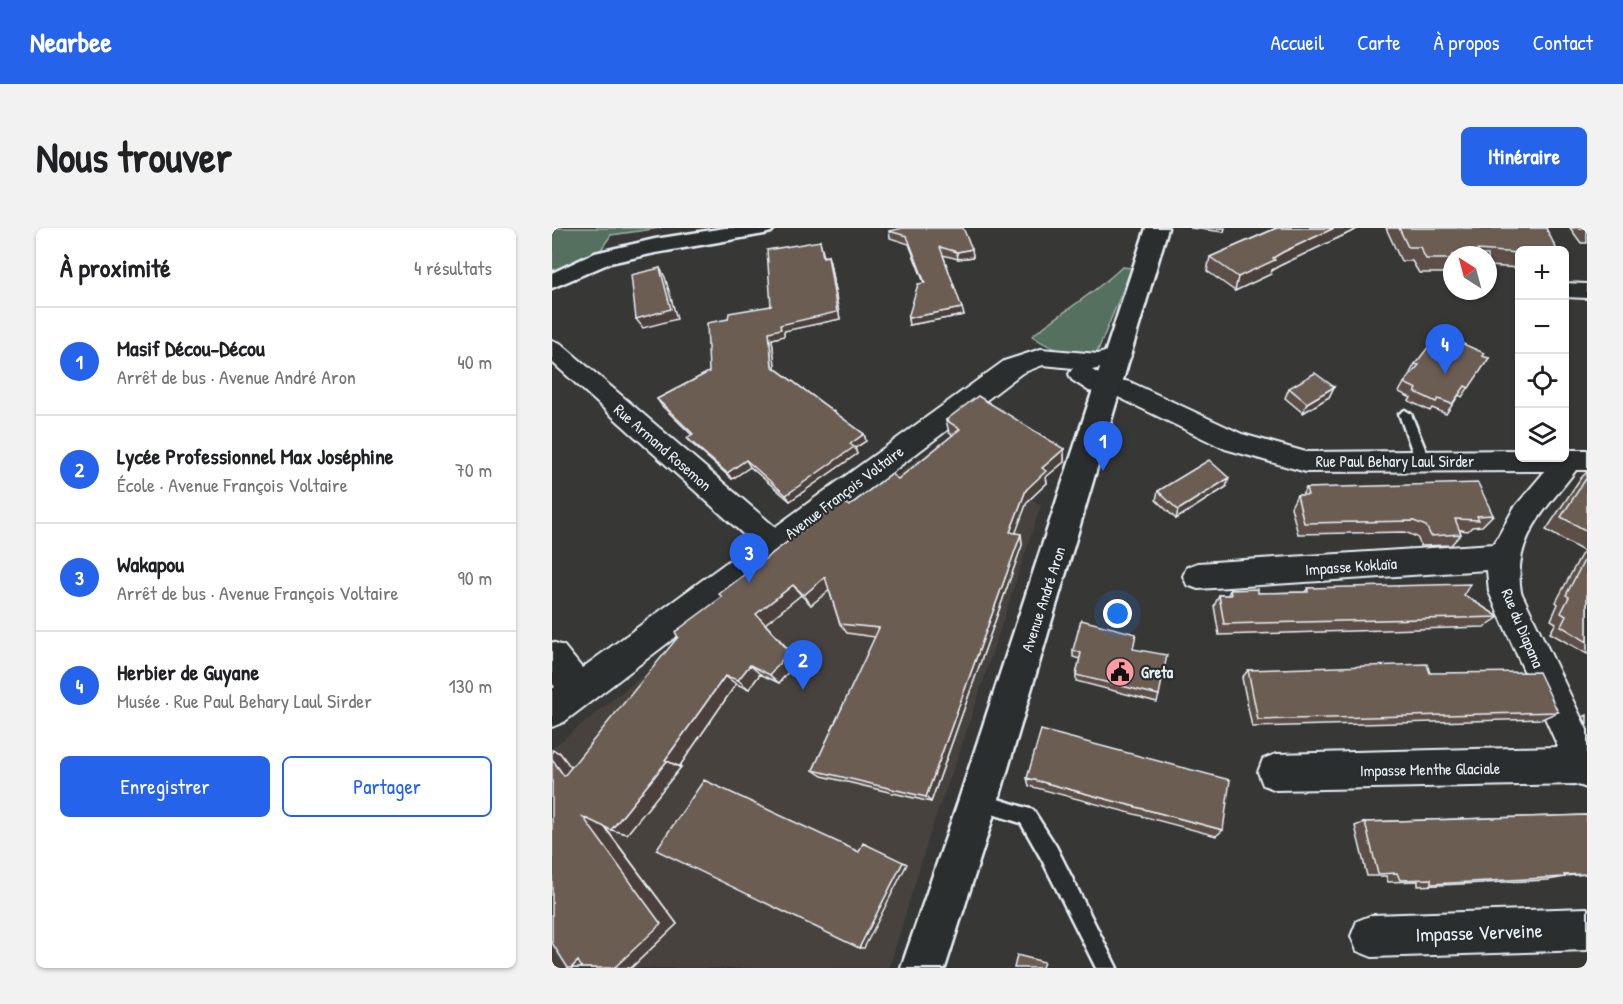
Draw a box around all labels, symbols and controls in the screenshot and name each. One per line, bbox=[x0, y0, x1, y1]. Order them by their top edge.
text: Nearbee bbox=[30, 23, 112, 61]
text: Accueil bbox=[1271, 28, 1324, 57]
text: Carte bbox=[1357, 28, 1401, 57]
text: À propos bbox=[1434, 28, 1500, 57]
text: Contact bbox=[1533, 28, 1593, 57]
button: Itinéraire bbox=[1461, 127, 1587, 186]
text: Nous trouver bbox=[36, 128, 232, 185]
north arrow bbox=[1443, 246, 1497, 300]
map controls bbox=[1515, 246, 1569, 462]
button: + bbox=[1515, 246, 1569, 300]
text: À proximité bbox=[60, 250, 171, 285]
text: 4 résultats bbox=[414, 254, 492, 281]
button: − bbox=[1515, 300, 1569, 354]
pin: 4 bbox=[1426, 324, 1464, 374]
text: Masif Décou-Décou bbox=[117, 333, 265, 363]
text: 1 bbox=[76, 348, 83, 375]
text: 40 m bbox=[457, 348, 492, 375]
button: locate bbox=[1515, 354, 1569, 408]
text: Arrêt de bus · Avenue André Aron bbox=[117, 363, 356, 390]
street label: Rue Armand Rosemon bbox=[609, 398, 717, 496]
button: layers bbox=[1515, 408, 1569, 462]
pin: 1 bbox=[1084, 422, 1122, 471]
street label: Avenue François Voltaire bbox=[780, 440, 908, 544]
text: Lycée Professionnel Max Joséphine bbox=[117, 441, 394, 471]
street label: Rue Paul Behary Laul Sirder bbox=[1316, 450, 1474, 472]
text: 2 bbox=[75, 456, 84, 483]
text: 70 m bbox=[455, 456, 492, 483]
text: École · Avenue François Voltaire bbox=[117, 471, 348, 498]
pin: 3 bbox=[730, 534, 768, 583]
street label: Avenue André Aron bbox=[1016, 544, 1070, 654]
text: Wakapou bbox=[117, 549, 184, 579]
street label: Impasse Koklaïa bbox=[1304, 552, 1398, 580]
text: 3 bbox=[75, 564, 84, 591]
text: 90 m bbox=[458, 564, 492, 591]
text: Arrêt de bus · Avenue François Voltaire bbox=[117, 579, 399, 606]
street label: Rue du Diapana bbox=[1496, 585, 1550, 671]
your location bbox=[1103, 599, 1132, 628]
pin: 2 bbox=[784, 640, 822, 690]
public building icon: Greta bbox=[1104, 656, 1136, 688]
text: Herbier de Guyane bbox=[117, 657, 259, 687]
place label: Greta bbox=[1141, 661, 1174, 683]
text: 4 bbox=[76, 672, 83, 699]
text: 130 m bbox=[449, 672, 492, 699]
text: Musée · Rue Paul Behary Laul Sirder bbox=[117, 687, 372, 714]
button: Enregistrer bbox=[60, 756, 270, 817]
button: Partager bbox=[282, 756, 492, 817]
street label: Impasse Menthe Glaciale bbox=[1360, 757, 1501, 781]
street label: Impasse Verveine bbox=[1415, 916, 1543, 948]

